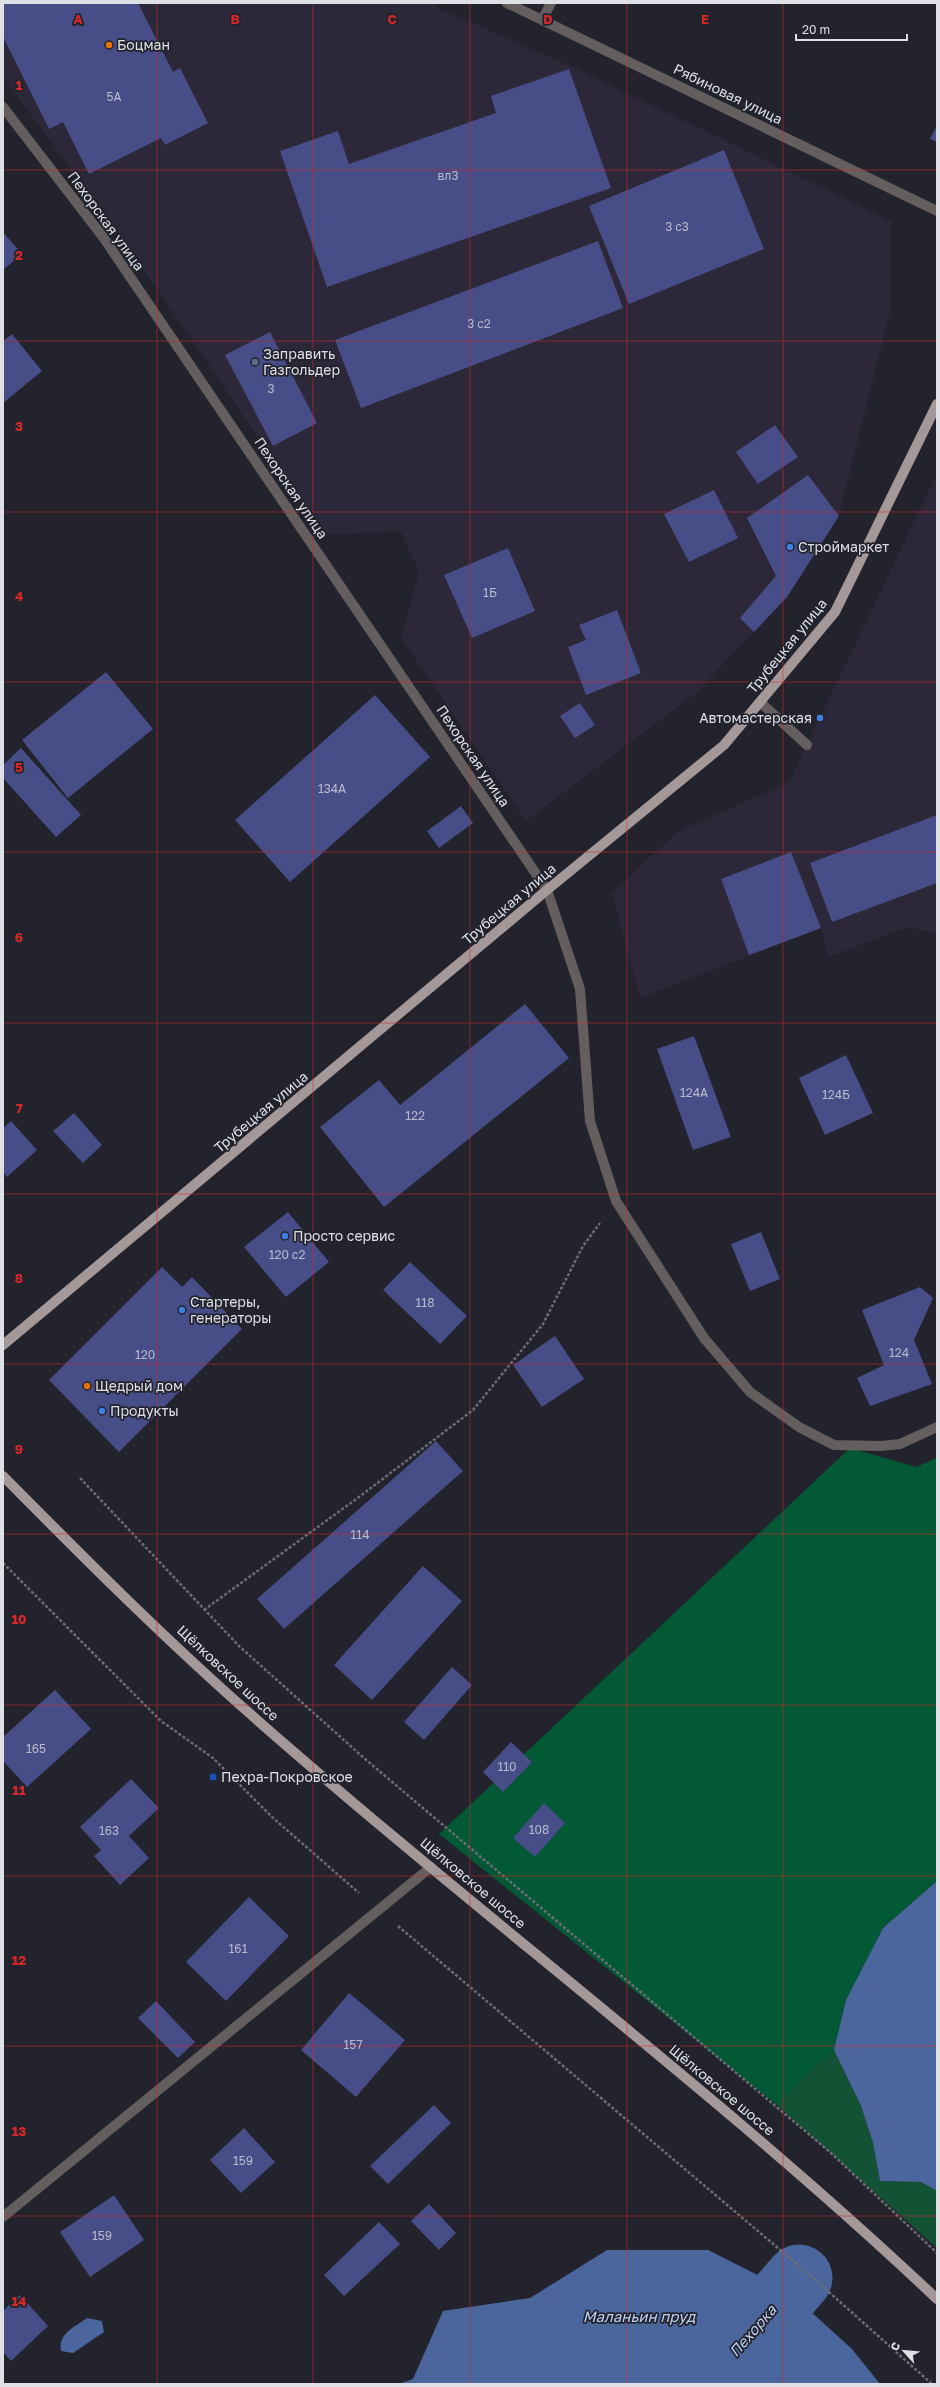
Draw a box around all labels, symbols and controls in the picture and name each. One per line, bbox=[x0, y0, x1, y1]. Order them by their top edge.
text: A bbox=[73, 11, 83, 27]
text: B bbox=[230, 11, 240, 27]
text: C bbox=[387, 11, 397, 27]
text: D bbox=[543, 11, 553, 27]
text: E bbox=[701, 11, 709, 27]
scale bar bbox=[796, 16, 907, 42]
text: 20 m bbox=[802, 22, 830, 37]
place label: Боцман bbox=[117, 36, 170, 53]
marker: Боцман bbox=[104, 40, 114, 50]
street label: Рябиновая улица bbox=[671, 60, 786, 127]
text: 1 bbox=[16, 77, 23, 93]
house number: 5А bbox=[106, 89, 122, 104]
street label: Пехорская улица bbox=[65, 168, 148, 274]
house number: вл3 bbox=[438, 168, 458, 183]
house number: 3 с3 bbox=[665, 219, 689, 234]
text: 2 bbox=[15, 247, 23, 263]
house number: 3 с2 bbox=[467, 316, 491, 331]
place label: Заправить Газгольдер bbox=[263, 345, 340, 378]
marker: Заправить Газгольдер bbox=[250, 357, 260, 367]
house number: 3 bbox=[267, 381, 275, 396]
text: 3 bbox=[15, 418, 23, 434]
street label: Пехорская улица bbox=[251, 434, 332, 542]
place label: Строймаркет bbox=[798, 538, 889, 555]
marker: Строймаркет bbox=[785, 542, 795, 552]
house number: 1Б bbox=[483, 585, 497, 600]
text: 4 bbox=[15, 588, 23, 604]
street label: Трубецкая улица bbox=[743, 595, 830, 697]
street label: Пехорская улица bbox=[433, 702, 514, 810]
place label: Автомастерская bbox=[699, 709, 812, 726]
marker: Автомастерская bbox=[815, 713, 825, 723]
text: 5 bbox=[15, 759, 23, 775]
house number: 134А bbox=[318, 781, 346, 796]
street label: Трубецкая улица bbox=[458, 859, 559, 948]
text: 6 bbox=[15, 929, 23, 945]
street label: Трубецкая улица bbox=[210, 1067, 311, 1156]
house number: 124А bbox=[680, 1085, 708, 1100]
house number: 124Б bbox=[822, 1087, 850, 1102]
text: 7 bbox=[15, 1100, 23, 1116]
house number: 122 bbox=[405, 1108, 425, 1123]
place label: Просто сервис bbox=[293, 1227, 396, 1244]
marker: Просто сервис bbox=[280, 1231, 290, 1241]
house number: 120 с2 bbox=[269, 1247, 305, 1262]
text: 8 bbox=[15, 1270, 23, 1286]
place label: Стартеры, генераторы bbox=[190, 1293, 271, 1326]
house number: 118 bbox=[416, 1295, 434, 1310]
marker: Стартеры, генераторы bbox=[177, 1305, 187, 1315]
house number: 124 bbox=[889, 1345, 909, 1360]
house number: 120 bbox=[135, 1347, 155, 1362]
place label: Щедрый дом bbox=[95, 1377, 183, 1394]
marker: Щедрый дом bbox=[82, 1381, 92, 1391]
place label: Продукты bbox=[110, 1402, 179, 1419]
marker: Продукты bbox=[97, 1406, 107, 1416]
text: 9 bbox=[15, 1441, 23, 1457]
house number: 114 bbox=[351, 1527, 369, 1542]
text: 10 bbox=[11, 1611, 27, 1627]
street label: Щёлковское шоссе bbox=[174, 1621, 283, 1724]
house number: 165 bbox=[26, 1741, 46, 1756]
house number: 110 bbox=[497, 1759, 517, 1774]
place label: Пехра-Покровское bbox=[221, 1768, 353, 1785]
marker: Пехра-Покровское bbox=[208, 1772, 218, 1782]
text: 11 bbox=[12, 1782, 26, 1798]
house number: 108 bbox=[529, 1822, 549, 1837]
house number: 163 bbox=[99, 1823, 119, 1838]
street label: Щёлковское шоссе bbox=[417, 1833, 530, 1932]
house number: 161 bbox=[229, 1941, 248, 1956]
text: 12 bbox=[12, 1952, 26, 1968]
house number: 157 bbox=[343, 2037, 363, 2052]
street label: Щёлковское шоссе bbox=[666, 2040, 779, 2139]
text: 13 bbox=[12, 2123, 26, 2139]
house number: 159 bbox=[233, 2153, 253, 2168]
house number: 159 bbox=[92, 2228, 112, 2243]
text: 14 bbox=[12, 2293, 26, 2309]
water label: Пехорка bbox=[725, 2300, 780, 2360]
water label: Маланьин пруд bbox=[583, 2307, 696, 2326]
north arrow bbox=[884, 2331, 924, 2371]
text: С bbox=[887, 2340, 902, 2353]

